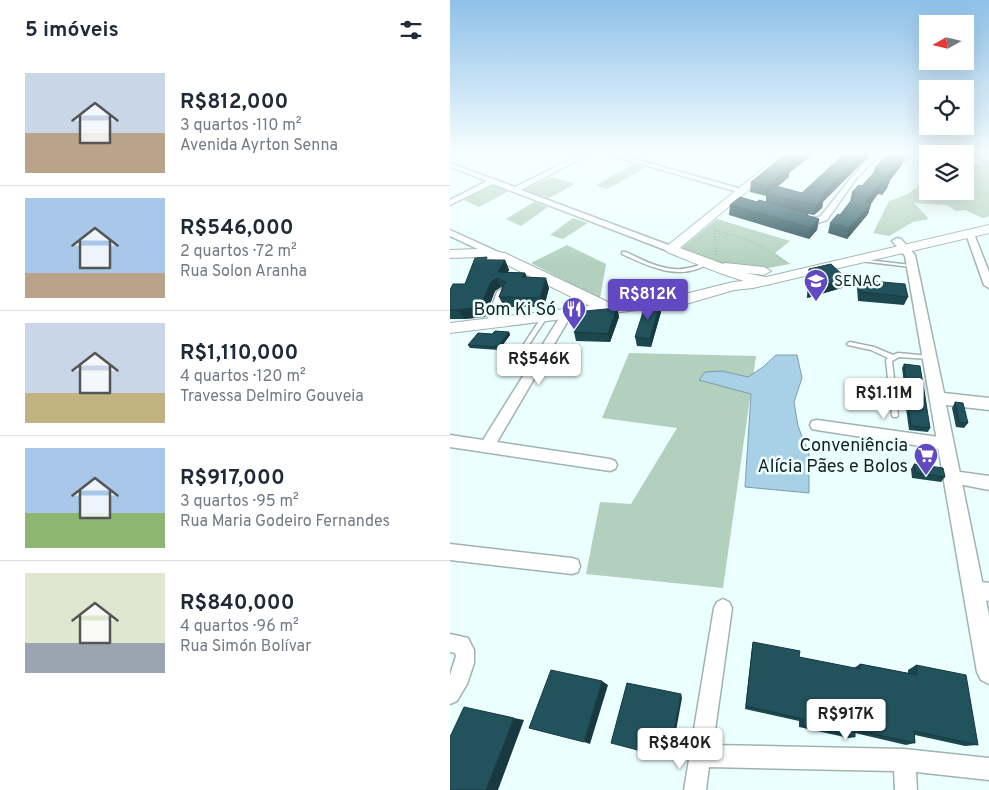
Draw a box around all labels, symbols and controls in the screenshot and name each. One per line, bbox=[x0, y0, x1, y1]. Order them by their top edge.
north arrow bbox=[919, 15, 974, 70]
map controls bbox=[919, 15, 974, 200]
icon: filters bbox=[397, 16, 425, 44]
text: 5 imóveis bbox=[25, 17, 119, 44]
button: locate bbox=[919, 80, 974, 135]
text: R$812,000 bbox=[180, 89, 288, 116]
icon: home bbox=[65, 93, 125, 153]
text: 3 quartos · 110 m² bbox=[180, 116, 302, 136]
text: Avenida Ayrton Senna bbox=[180, 136, 338, 156]
button: layers bbox=[919, 145, 974, 200]
text: R$546,000 bbox=[180, 215, 294, 242]
icon: home bbox=[65, 218, 125, 278]
text: 2 quartos · 72 m² bbox=[180, 242, 297, 262]
text: Rua Solon Aranha bbox=[180, 262, 307, 282]
school or university icon: SENAC bbox=[803, 268, 829, 302]
place label: SENAC bbox=[834, 273, 881, 292]
pin: R$812K bbox=[607, 278, 689, 321]
text: R$812K bbox=[619, 285, 677, 305]
restaurant icon: Bom Ki Só bbox=[561, 296, 587, 330]
place label: Bom Ki Só bbox=[473, 299, 556, 322]
text: R$1,110,000 bbox=[180, 340, 298, 367]
icon: home bbox=[65, 343, 125, 403]
pin: R$546K bbox=[498, 344, 580, 386]
text: R$546K bbox=[508, 350, 570, 370]
text: 4 quartos · 120 m² bbox=[180, 367, 306, 387]
pin: R$1.11M bbox=[838, 378, 930, 420]
text: R$1.11M bbox=[856, 384, 912, 404]
text: Travessa Delmiro Gouveia bbox=[180, 387, 364, 407]
place label: Conveniência Alícia Pães e Bolos bbox=[758, 435, 908, 479]
supermarket icon: Conveniência Alícia Pães e Bolos bbox=[913, 442, 939, 476]
text: R$917,000 bbox=[180, 465, 285, 492]
icon: home bbox=[65, 468, 125, 528]
text: 3 quartos · 95 m² bbox=[180, 492, 299, 512]
text: Rua Maria Godeiro Fernandes bbox=[180, 512, 390, 532]
text: R$840,000 bbox=[180, 590, 294, 617]
icon: home bbox=[65, 593, 125, 653]
text: 4 quartos · 96 m² bbox=[180, 617, 299, 637]
text: Rua Simón Bolívar bbox=[180, 637, 311, 657]
pin: R$917K bbox=[805, 698, 887, 741]
text: R$917K bbox=[818, 705, 874, 725]
pin: R$840K bbox=[639, 728, 721, 770]
text: R$840K bbox=[649, 734, 711, 754]

